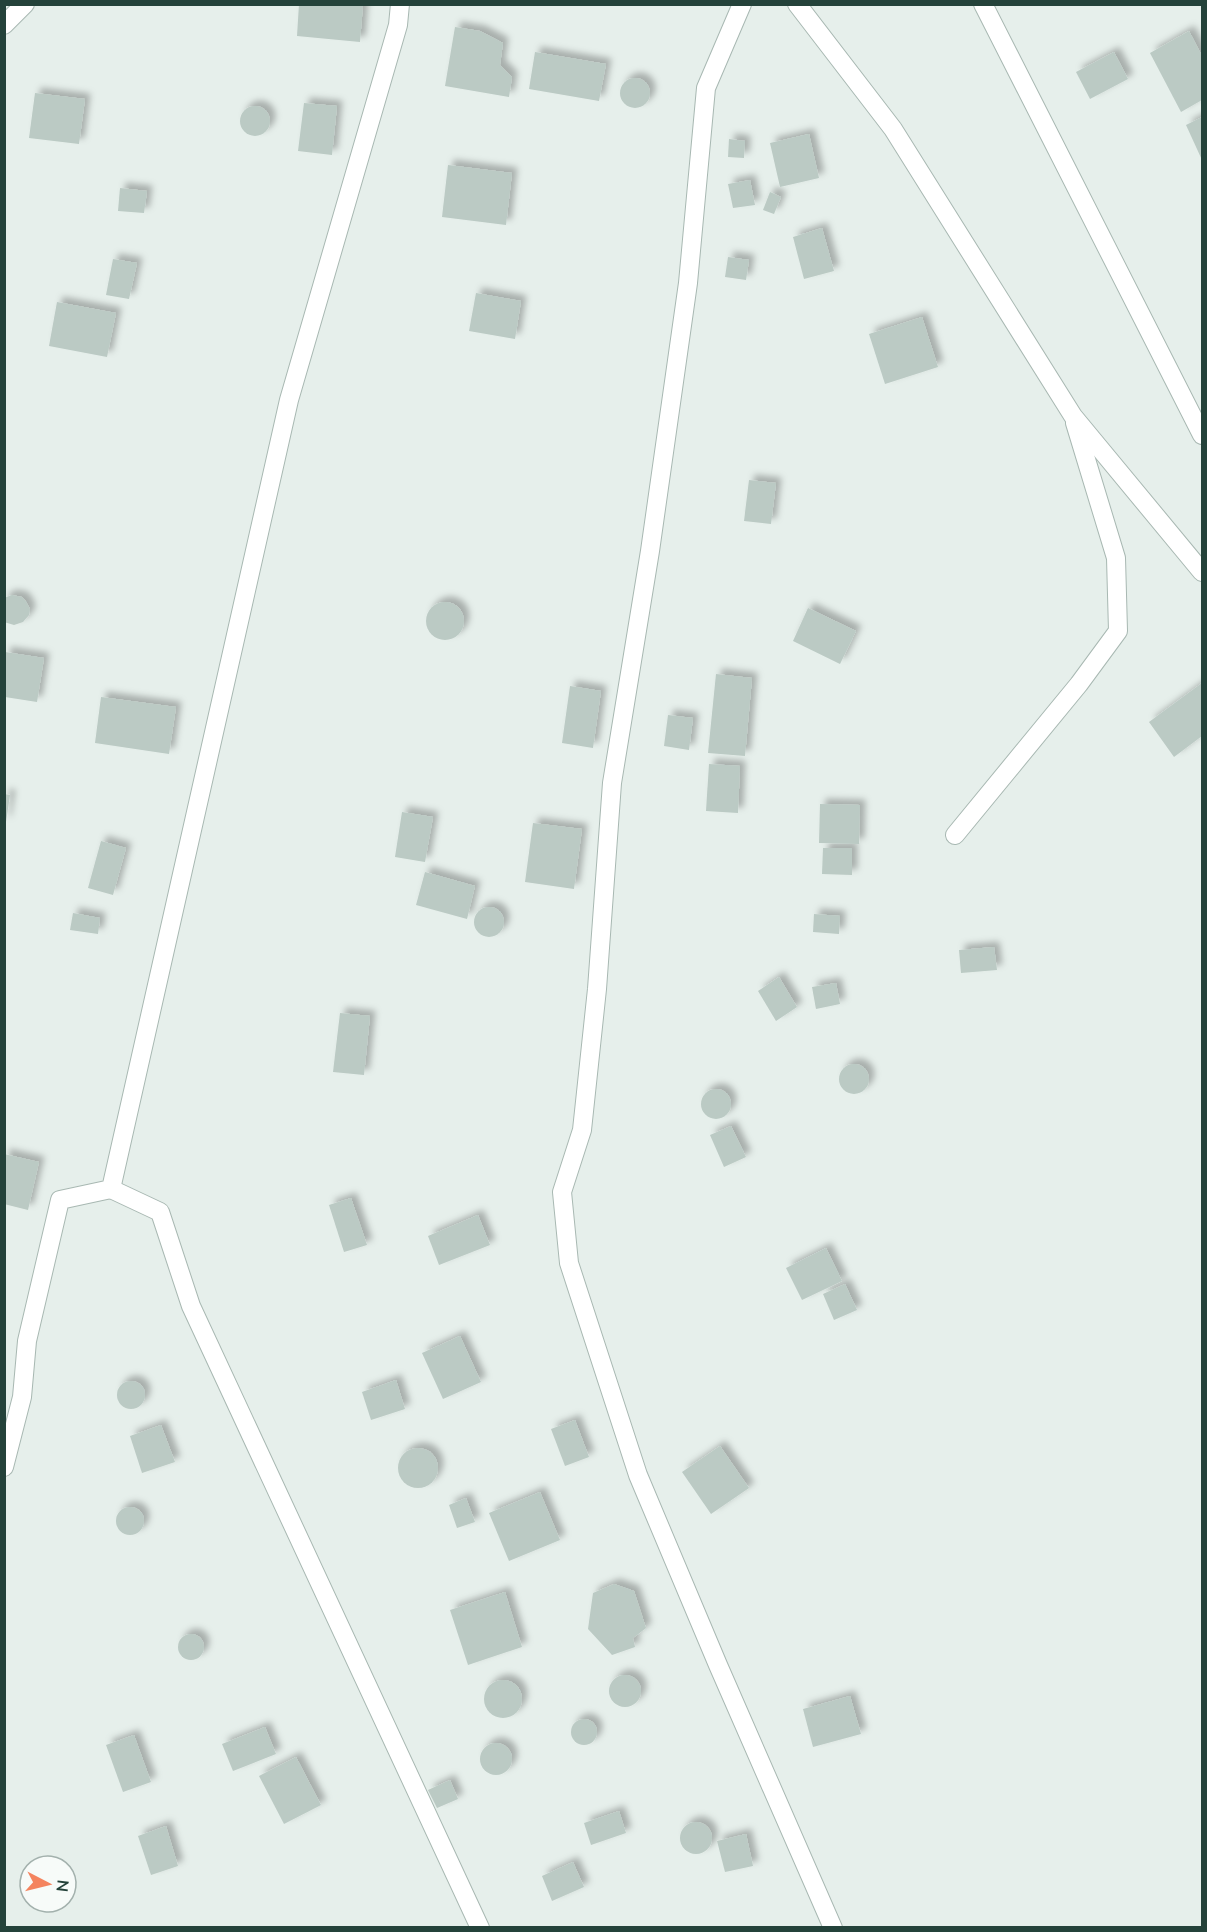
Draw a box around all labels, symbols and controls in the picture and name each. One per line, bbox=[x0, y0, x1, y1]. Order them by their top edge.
north arrow bbox=[18, 1854, 78, 1914]
text: N bbox=[50, 1878, 74, 1893]

